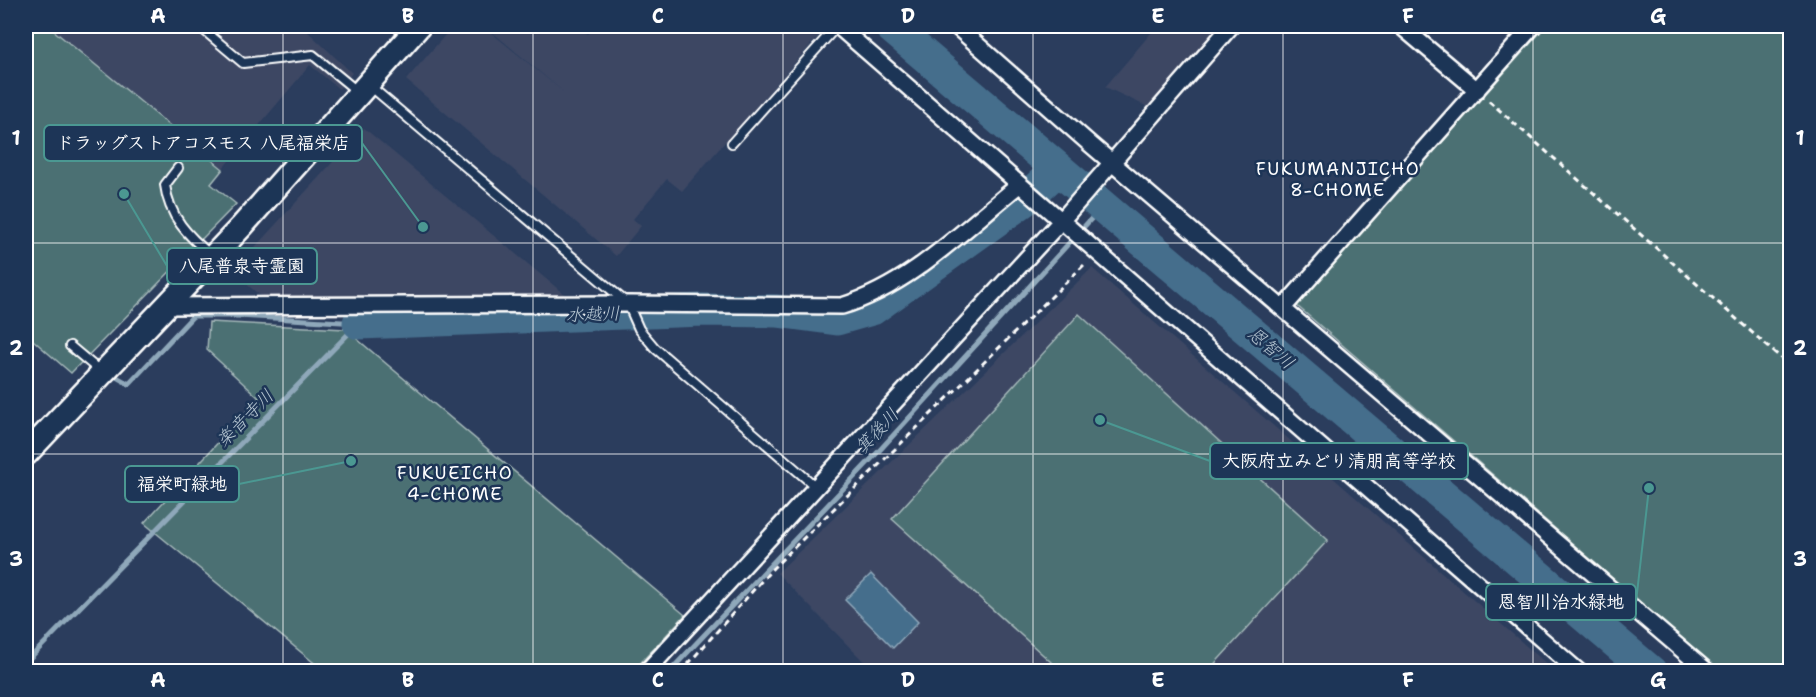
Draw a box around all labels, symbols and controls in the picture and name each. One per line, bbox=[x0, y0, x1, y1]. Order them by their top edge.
text: A bbox=[150, 3, 166, 29]
text: B bbox=[402, 3, 414, 29]
text: C bbox=[652, 3, 664, 29]
text: D bbox=[901, 3, 915, 29]
text: E bbox=[1151, 3, 1165, 29]
text: F bbox=[1402, 3, 1414, 29]
text: G bbox=[1650, 3, 1666, 29]
text: 1 bbox=[11, 125, 21, 151]
callout: ドラッグストアコスモス 八尾福栄店 bbox=[44, 125, 362, 161]
text: 1 bbox=[1795, 125, 1805, 151]
text: ドラッグストアコスモス 八尾福栄店 bbox=[56, 131, 350, 155]
district label: FUKUMANJICHO 8-CHOME bbox=[1256, 157, 1420, 202]
callout: 八尾普泉寺霊園 bbox=[167, 248, 317, 284]
text: 八尾普泉寺霊園 bbox=[179, 254, 305, 278]
water label: 水越川 bbox=[566, 301, 620, 327]
water label: 恩智川 bbox=[1243, 321, 1299, 375]
text: 2 bbox=[9, 335, 23, 361]
text: 2 bbox=[1793, 335, 1807, 361]
water label: 楽音寺川 bbox=[211, 384, 279, 452]
water label: 箕後川 bbox=[850, 403, 904, 459]
callout: 大阪府立みどり清朋高等学校 bbox=[1210, 443, 1468, 479]
text: 大阪府立みどり清朋高等学校 bbox=[1222, 449, 1456, 473]
district label: FUKUEICHO 4-CHOME bbox=[397, 461, 513, 506]
callout: 福栄町緑地 bbox=[125, 466, 239, 502]
text: 福栄町緑地 bbox=[137, 472, 227, 496]
text: 3 bbox=[9, 546, 23, 572]
text: 3 bbox=[1793, 546, 1807, 572]
callout: 恩智川治水緑地 bbox=[1486, 584, 1636, 620]
text: 恩智川治水緑地 bbox=[1498, 590, 1624, 614]
text: A bbox=[150, 667, 166, 693]
text: B bbox=[402, 667, 414, 693]
text: C bbox=[652, 667, 664, 693]
text: D bbox=[901, 667, 915, 693]
text: E bbox=[1151, 667, 1165, 693]
text: F bbox=[1402, 667, 1414, 693]
text: G bbox=[1650, 667, 1666, 693]

